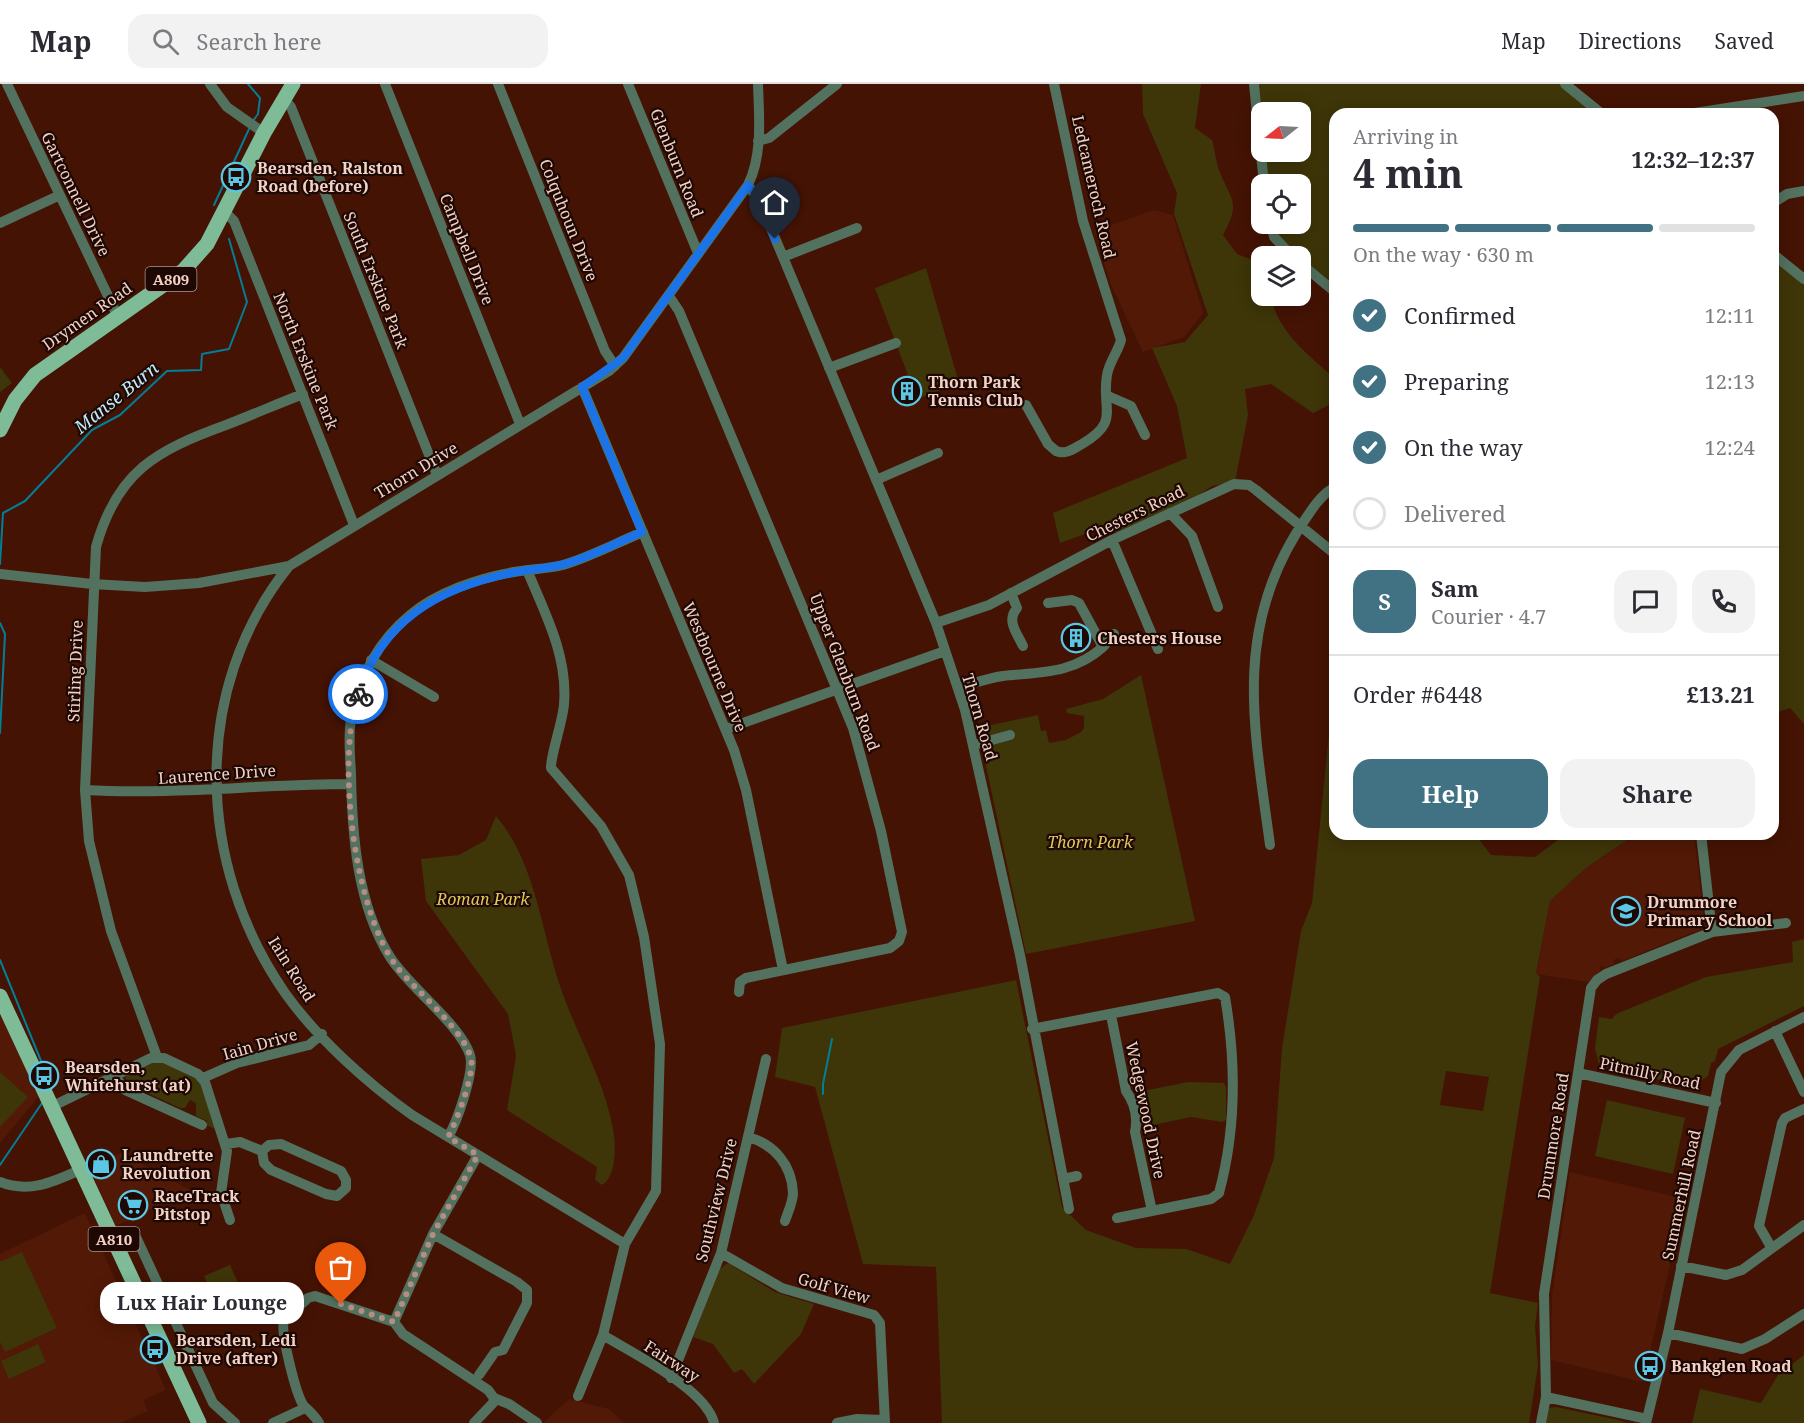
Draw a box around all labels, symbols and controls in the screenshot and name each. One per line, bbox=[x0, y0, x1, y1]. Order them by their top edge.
search box bbox=[128, 14, 548, 68]
text: Map bbox=[30, 22, 92, 60]
icon: search bbox=[149, 25, 182, 58]
text: Search here bbox=[197, 26, 321, 56]
text: Map bbox=[1501, 27, 1546, 55]
text: Directions bbox=[1579, 27, 1681, 55]
text: Saved bbox=[1714, 27, 1774, 55]
north arrow bbox=[1251, 102, 1311, 162]
map controls bbox=[1251, 102, 1311, 306]
street label: Glenburn Road bbox=[645, 105, 709, 221]
street label: Ledcameroch Road bbox=[1067, 113, 1121, 261]
text: Arriving in bbox=[1353, 123, 1458, 150]
street label: Gartconnell Drive bbox=[36, 128, 116, 260]
text: 12:32–12:37 bbox=[1631, 144, 1755, 174]
text: 4 min bbox=[1353, 146, 1463, 199]
street label: Colquhoun Drive bbox=[534, 156, 604, 284]
place label: Bearsden, Ralston Road (before) bbox=[257, 157, 403, 197]
bus stop icon: Bearsden, Ralston Road (before) bbox=[220, 161, 252, 193]
button: locate bbox=[1251, 174, 1311, 234]
pin bbox=[749, 177, 800, 239]
icon: home bbox=[758, 186, 791, 219]
street label: Campbell Drive bbox=[435, 190, 499, 308]
street label: South Erskine Park bbox=[338, 208, 414, 352]
text: On the way · 630 m bbox=[1353, 241, 1534, 268]
button: layers bbox=[1251, 246, 1311, 306]
road number: A809 bbox=[146, 267, 196, 291]
street label: Drymen Road bbox=[38, 277, 136, 355]
street label: North Erskine Park bbox=[268, 289, 344, 434]
icon: check bbox=[1353, 299, 1386, 332]
text: Confirmed bbox=[1404, 300, 1515, 330]
text: 12:11 bbox=[1705, 302, 1755, 329]
water label: Manse Burn bbox=[68, 356, 163, 439]
icon: check bbox=[1353, 365, 1386, 398]
text: Preparing bbox=[1404, 366, 1509, 396]
text: 12:13 bbox=[1705, 368, 1755, 395]
place label: Thorn Park Tennis Club bbox=[928, 371, 1023, 411]
building icon: Thorn Park Tennis Club bbox=[891, 375, 923, 407]
icon: check bbox=[1353, 431, 1386, 464]
text: On the way bbox=[1404, 432, 1523, 462]
text: 12:24 bbox=[1705, 434, 1755, 461]
street label: Thorn Drive bbox=[370, 437, 462, 503]
street label: Chesters Road bbox=[1082, 479, 1188, 546]
text: Delivered bbox=[1404, 498, 1506, 528]
button: chat bbox=[1614, 570, 1677, 633]
button: phone bbox=[1692, 570, 1755, 633]
text: Sam bbox=[1431, 573, 1479, 603]
text: S bbox=[1378, 586, 1391, 616]
street label: Upper Glenburn Road bbox=[805, 590, 885, 754]
street label: Westbourne Drive bbox=[678, 599, 752, 735]
text: Courier · 4.7 bbox=[1431, 603, 1546, 630]
street label: Stirling Drive bbox=[62, 620, 88, 722]
building icon: Chesters House bbox=[1060, 622, 1092, 654]
place label: Chesters House bbox=[1097, 627, 1222, 649]
courier bbox=[328, 664, 388, 724]
street label: Thorn Road bbox=[957, 671, 1003, 763]
icon: bike bbox=[342, 678, 375, 711]
text: Order #6448 bbox=[1353, 679, 1483, 709]
text: £13.21 bbox=[1687, 679, 1755, 709]
street label: Laurence Drive bbox=[157, 759, 277, 789]
button: Help bbox=[1353, 759, 1548, 828]
button: Share bbox=[1560, 759, 1755, 828]
park label: Thorn Park bbox=[1047, 831, 1134, 853]
park label: Roman Park bbox=[436, 888, 530, 910]
place label: Drummore Primary School bbox=[1647, 891, 1772, 931]
school or university icon: Drummore Primary School bbox=[1610, 895, 1642, 927]
street label: Iain Road bbox=[263, 932, 321, 1006]
street label: Iain Drive bbox=[220, 1023, 300, 1065]
street label: Wedgewood Drive bbox=[1121, 1039, 1171, 1181]
street label: Pitmilly Road bbox=[1598, 1052, 1703, 1094]
place label: Bearsden, Whitehurst (at) bbox=[65, 1056, 191, 1096]
bus stop icon: Bearsden, Whitehurst (at) bbox=[28, 1060, 60, 1092]
street label: Drummore Road bbox=[1532, 1071, 1574, 1201]
street label: Summerhill Road bbox=[1656, 1127, 1706, 1262]
street label: Southview Drive bbox=[690, 1136, 742, 1264]
place label: Laundrette Revolution bbox=[122, 1144, 213, 1184]
shop icon: Laundrette Revolution bbox=[85, 1148, 117, 1180]
place label: RaceTrack Pitstop bbox=[154, 1185, 240, 1225]
supermarket icon: RaceTrack Pitstop bbox=[117, 1189, 149, 1221]
road number: A810 bbox=[88, 1227, 140, 1251]
pin bbox=[315, 1242, 366, 1304]
icon: bag bbox=[324, 1251, 357, 1284]
street label: Golf View bbox=[795, 1267, 873, 1309]
callout: Lux Hair Lounge bbox=[101, 1283, 305, 1325]
text: Lux Hair Lounge bbox=[117, 1289, 287, 1316]
place label: Bearsden, Ledi Drive (after) bbox=[176, 1329, 297, 1369]
bus stop icon: Bearsden, Ledi Drive (after) bbox=[139, 1333, 171, 1365]
street label: Fairway bbox=[640, 1335, 705, 1388]
bus stop icon: Bankglen Road bbox=[1634, 1350, 1666, 1382]
place label: Bankglen Road bbox=[1671, 1355, 1792, 1377]

